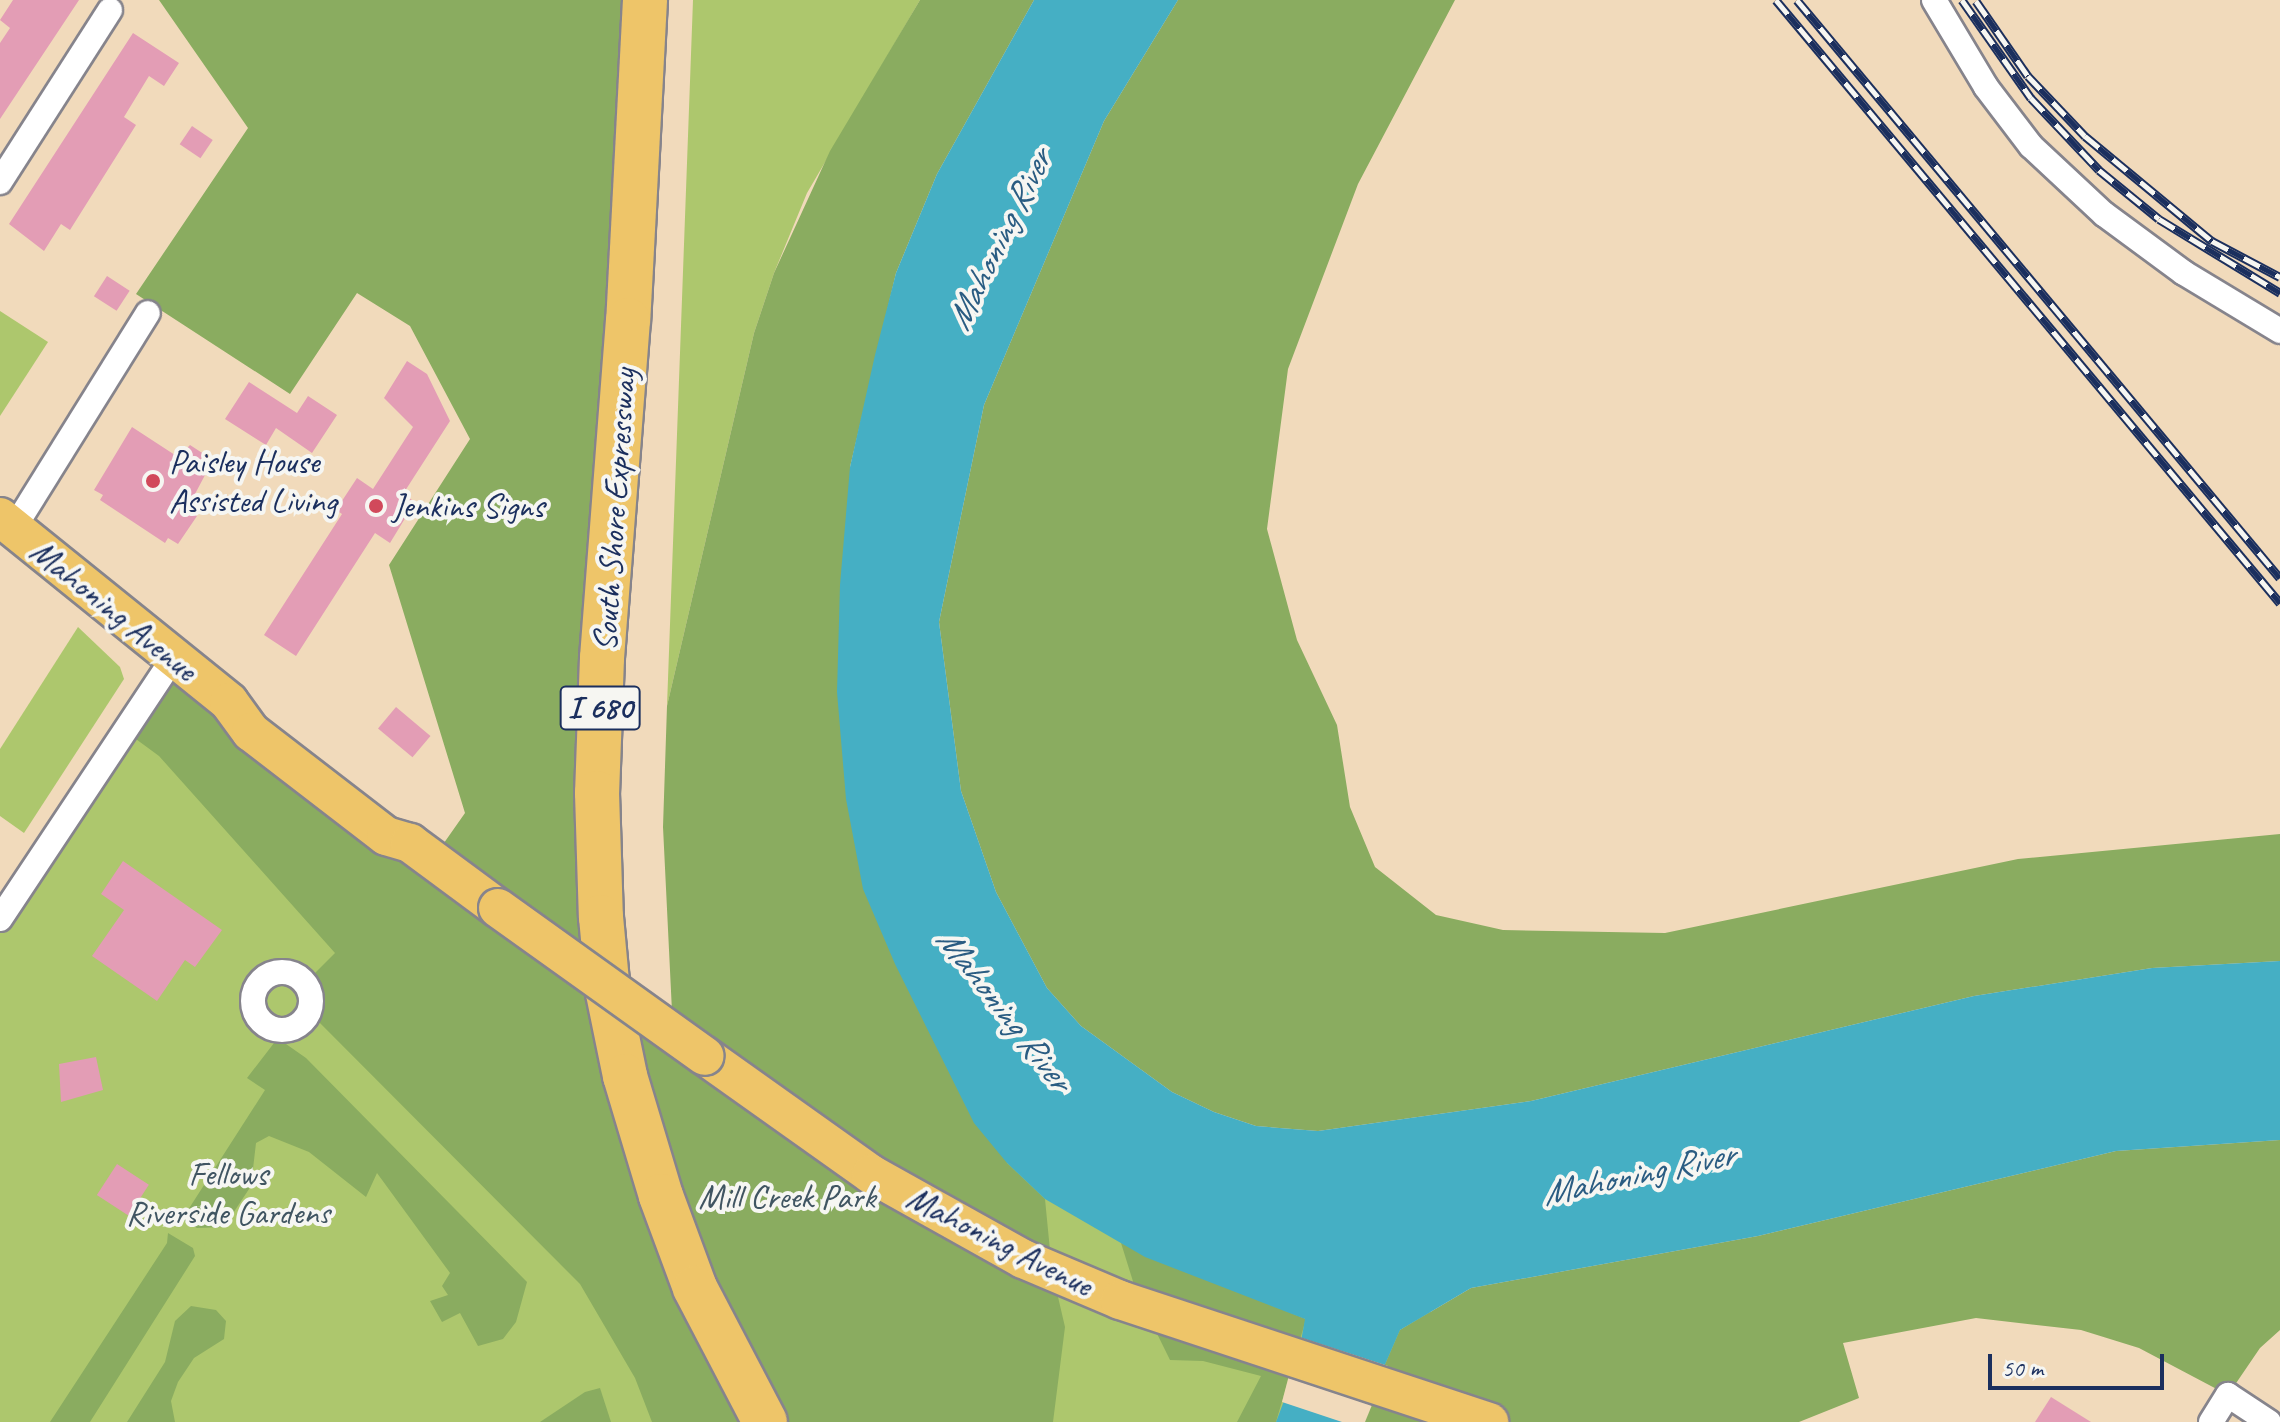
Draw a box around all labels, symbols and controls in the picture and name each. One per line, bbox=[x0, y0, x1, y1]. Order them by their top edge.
water label: Mahoning River bbox=[937, 143, 1061, 337]
street label: South Shore Expressway bbox=[584, 367, 644, 653]
place label: Paisley House Assisted Living bbox=[169, 441, 337, 520]
marker: Paisley House Assisted Living bbox=[144, 472, 162, 490]
place label: Jenkins Signs bbox=[392, 486, 545, 526]
marker: Jenkins Signs bbox=[367, 497, 385, 515]
street label: Mahoning Avenue bbox=[22, 530, 206, 690]
road number: I 680 bbox=[558, 680, 642, 736]
water label: Mahoning River bbox=[927, 919, 1081, 1099]
water label: Mahoning River bbox=[1538, 1133, 1738, 1215]
park label: Fellows Riverside Gardens bbox=[125, 1153, 331, 1232]
park label: Mill Creek Park bbox=[699, 1177, 875, 1217]
street label: Mahoning Avenue bbox=[901, 1177, 1099, 1305]
scale bar bbox=[1992, 1338, 2168, 1388]
text: 50 m bbox=[2002, 1353, 2043, 1383]

